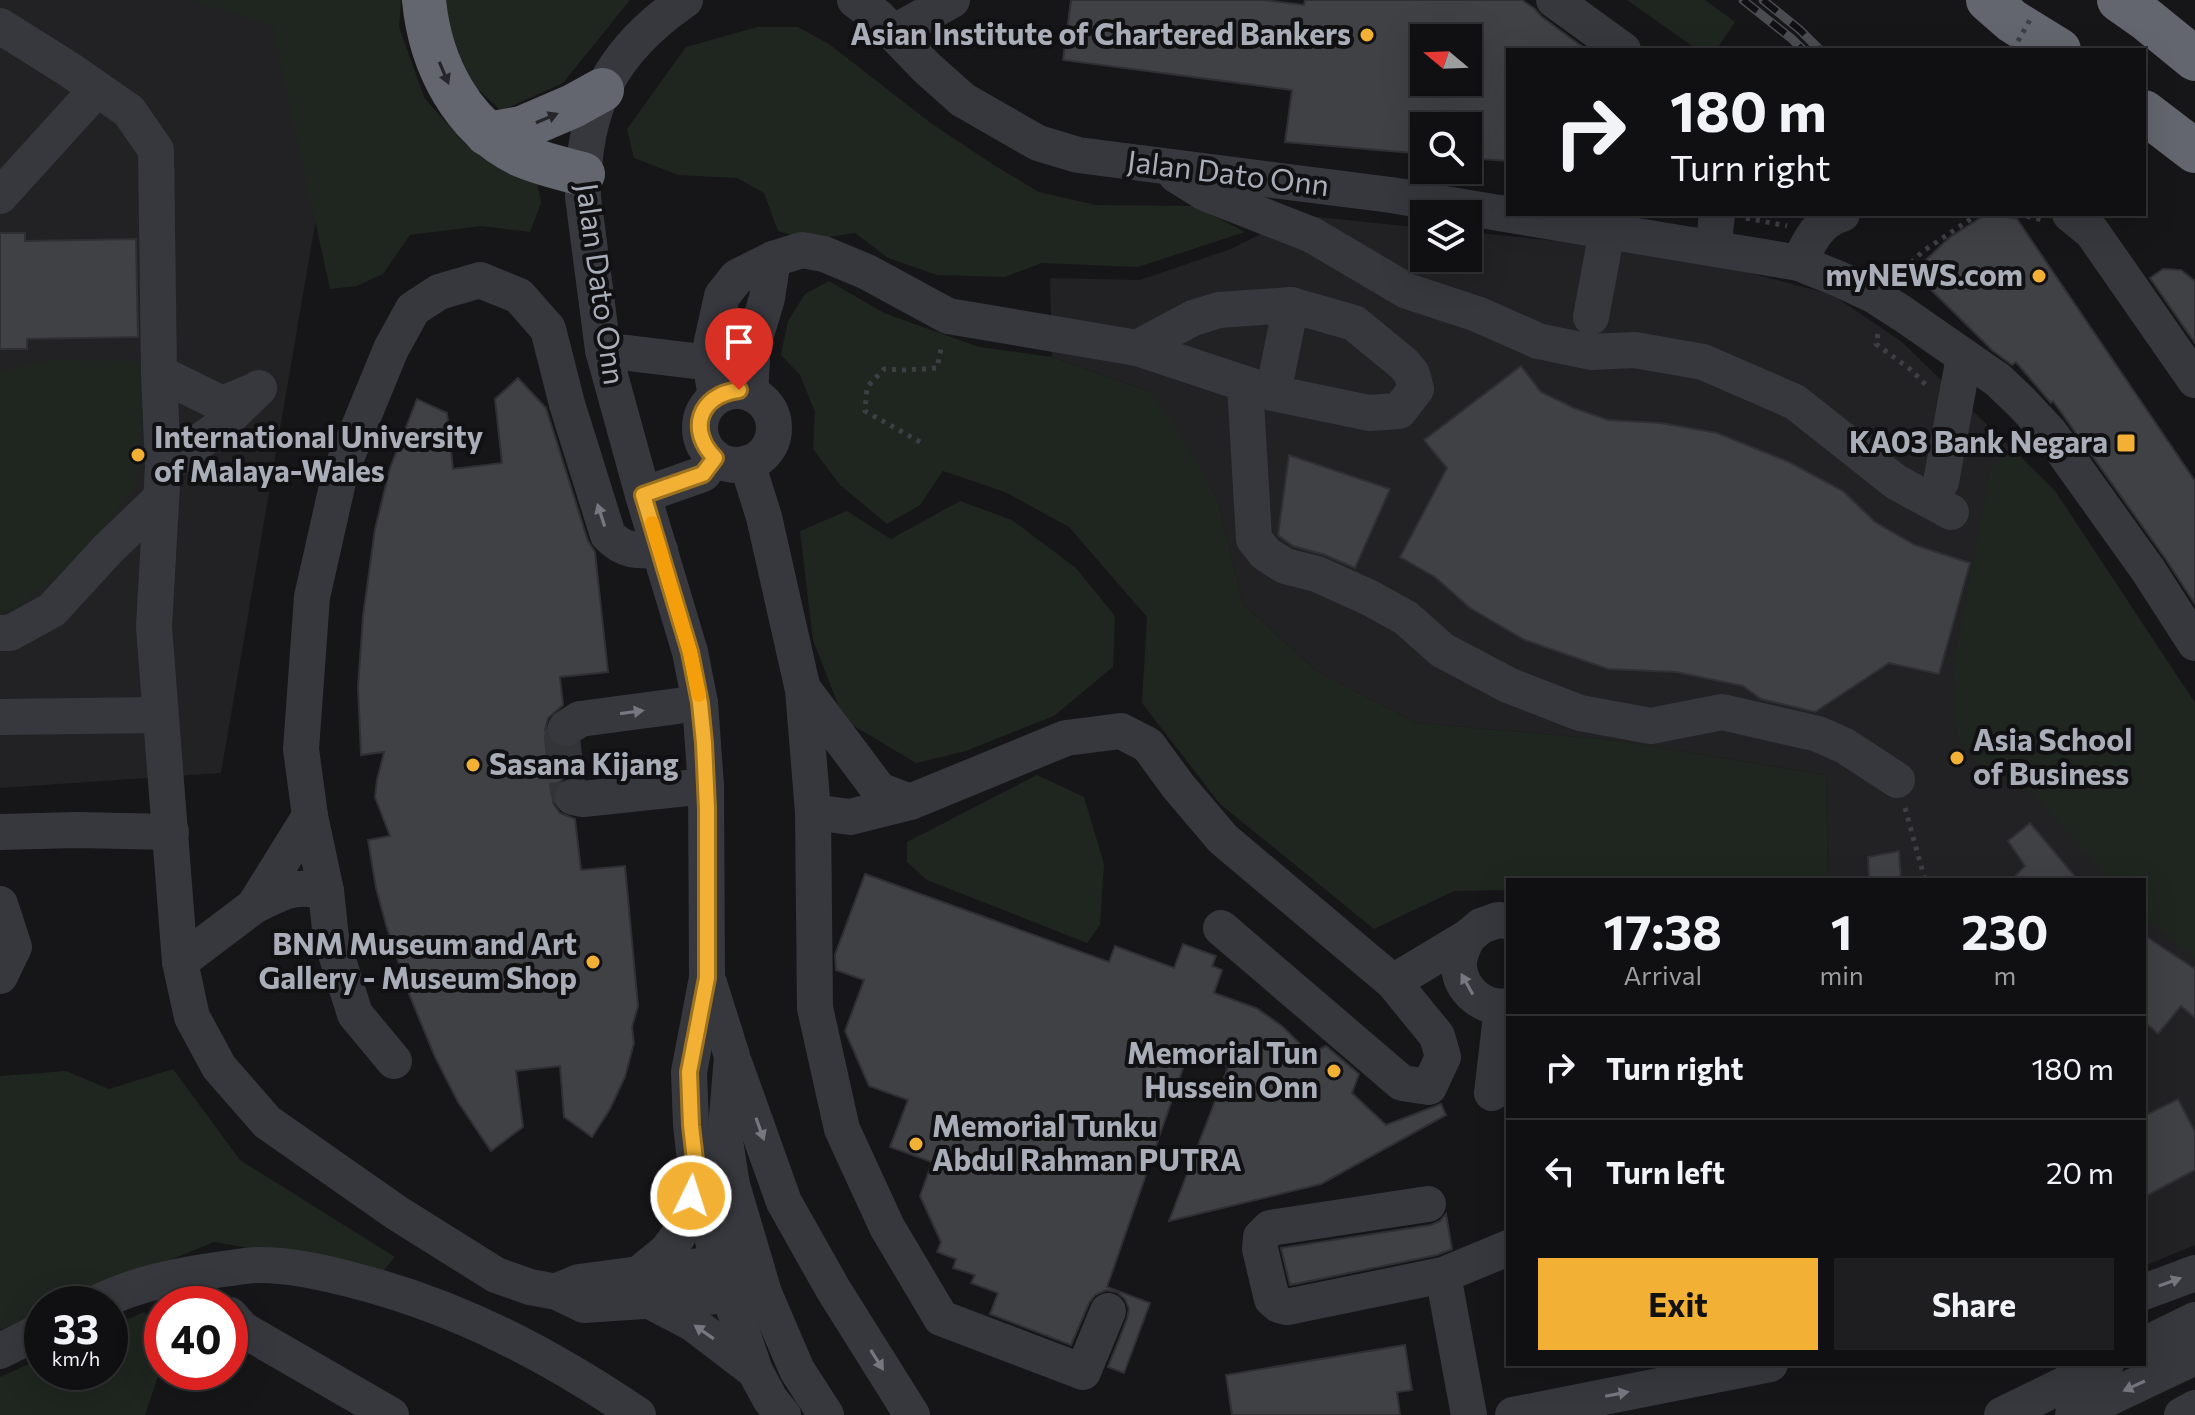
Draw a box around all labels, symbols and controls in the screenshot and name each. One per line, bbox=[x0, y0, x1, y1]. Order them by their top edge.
place label: Asian Institute of Chartered Bankers bbox=[850, 14, 1351, 51]
north arrow bbox=[1410, 24, 1482, 96]
map controls bbox=[1410, 24, 1482, 272]
marker: Asian Institute of Chartered Bankers bbox=[1358, 26, 1376, 44]
one-way arrow bbox=[437, 61, 450, 85]
text: 180 m bbox=[1670, 75, 1827, 144]
icon: right bbox=[1538, 80, 1642, 184]
one-way arrow bbox=[535, 112, 558, 125]
button: search bbox=[1410, 112, 1482, 184]
street label: Jalan Dato Onn bbox=[1125, 141, 1331, 202]
text: Turn right bbox=[1670, 144, 1831, 188]
street label: Jalan Dato Onn bbox=[570, 181, 635, 387]
button: layers bbox=[1410, 200, 1482, 272]
place label: myNEWS.com bbox=[1825, 255, 2023, 292]
marker: myNEWS.com bbox=[2030, 267, 2048, 285]
pin bbox=[705, 308, 773, 390]
icon: arrive bbox=[717, 320, 761, 364]
place label: International University of Malaya-Wales bbox=[154, 417, 484, 488]
place label: KA03 Bank Negara bbox=[1849, 422, 2108, 459]
marker: KA03 Bank Negara bbox=[2115, 432, 2137, 454]
marker: International University of Malaya-Wales bbox=[129, 446, 147, 464]
one-way arrow bbox=[594, 503, 607, 527]
one-way arrow bbox=[620, 705, 645, 718]
place label: Asia School of Business bbox=[1973, 720, 2132, 791]
place label: Sasana Kijang bbox=[489, 744, 679, 781]
marker: Asia School of Business bbox=[1948, 749, 1966, 767]
marker: Sasana Kijang bbox=[464, 756, 482, 774]
text: 17:38 bbox=[1604, 901, 1722, 960]
text: 1 bbox=[1831, 901, 1852, 960]
text: 230 bbox=[1961, 901, 2048, 960]
place label: BNM Museum and Art Gallery - Museum Shop bbox=[258, 924, 577, 995]
marker: BNM Museum and Art Gallery - Museum Shop bbox=[584, 953, 602, 971]
text: Arrival bbox=[1623, 959, 1702, 990]
text: min bbox=[1819, 959, 1864, 990]
text: m bbox=[1994, 959, 2016, 990]
one-way arrow bbox=[1460, 973, 1474, 995]
place label: Memorial Tun Hussein Onn bbox=[1127, 1033, 1318, 1104]
icon: right bbox=[1538, 1045, 1582, 1089]
text: Turn right bbox=[1606, 1049, 1743, 1086]
text: 180 m bbox=[2031, 1049, 2114, 1086]
marker: Memorial Tun Hussein Onn bbox=[1325, 1062, 1343, 1080]
place label: Memorial Tunku Abdul Rahman PUTRA bbox=[932, 1106, 1242, 1177]
one-way arrow bbox=[754, 1117, 766, 1141]
marker: Memorial Tunku Abdul Rahman PUTRA bbox=[907, 1135, 925, 1153]
icon: left bbox=[1538, 1149, 1582, 1193]
text: Turn left bbox=[1606, 1153, 1725, 1190]
text: 20 m bbox=[2046, 1153, 2114, 1190]
position arrow bbox=[649, 1154, 733, 1238]
button: Exit bbox=[1538, 1258, 1818, 1350]
button: Share bbox=[1834, 1258, 2114, 1350]
one-way arrow bbox=[2158, 1275, 2182, 1288]
speed limit sign: 40 bbox=[144, 1286, 248, 1390]
text: 33 bbox=[53, 1303, 99, 1352]
one-way arrow bbox=[694, 1325, 715, 1340]
text: km/h bbox=[52, 1346, 100, 1370]
one-way arrow bbox=[869, 1349, 884, 1370]
one-way arrow bbox=[2122, 1379, 2146, 1393]
one-way arrow bbox=[1605, 1387, 1630, 1400]

